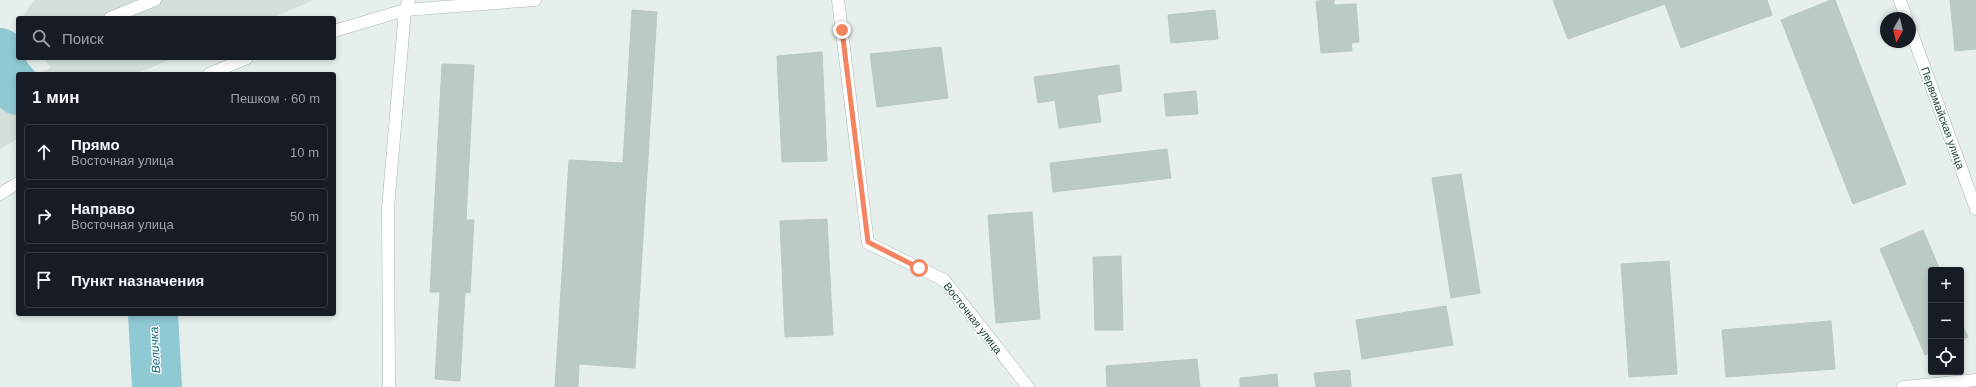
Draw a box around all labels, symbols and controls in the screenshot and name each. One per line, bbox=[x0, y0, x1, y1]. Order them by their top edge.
north arrow bbox=[1880, 12, 1916, 48]
search box bbox=[16, 16, 336, 60]
route end bbox=[833, 21, 851, 39]
icon: search bbox=[30, 27, 52, 49]
text: Поиск bbox=[62, 30, 104, 47]
street label: Первомайская улица bbox=[1919, 65, 1967, 171]
text: 1 мин bbox=[32, 88, 79, 107]
text: Пешком · 60 m bbox=[231, 91, 320, 106]
text: Прямо bbox=[71, 136, 120, 153]
icon: ahead bbox=[33, 141, 55, 163]
text: 10 m bbox=[290, 145, 319, 160]
text: Восточная улица bbox=[71, 153, 174, 168]
text: Направо bbox=[71, 200, 135, 217]
icon: right bbox=[33, 205, 55, 227]
text: 50 m bbox=[290, 209, 319, 224]
text: Восточная улица bbox=[71, 217, 174, 232]
route start bbox=[910, 259, 928, 277]
map controls bbox=[1928, 267, 1964, 375]
button: + bbox=[1928, 267, 1964, 303]
icon: arrive bbox=[33, 269, 55, 291]
text: Пункт назначения bbox=[71, 272, 204, 289]
street label: Восточная улица bbox=[942, 280, 1005, 357]
button: − bbox=[1928, 303, 1964, 339]
water label: Величка bbox=[147, 326, 163, 373]
button: locate bbox=[1928, 339, 1964, 375]

